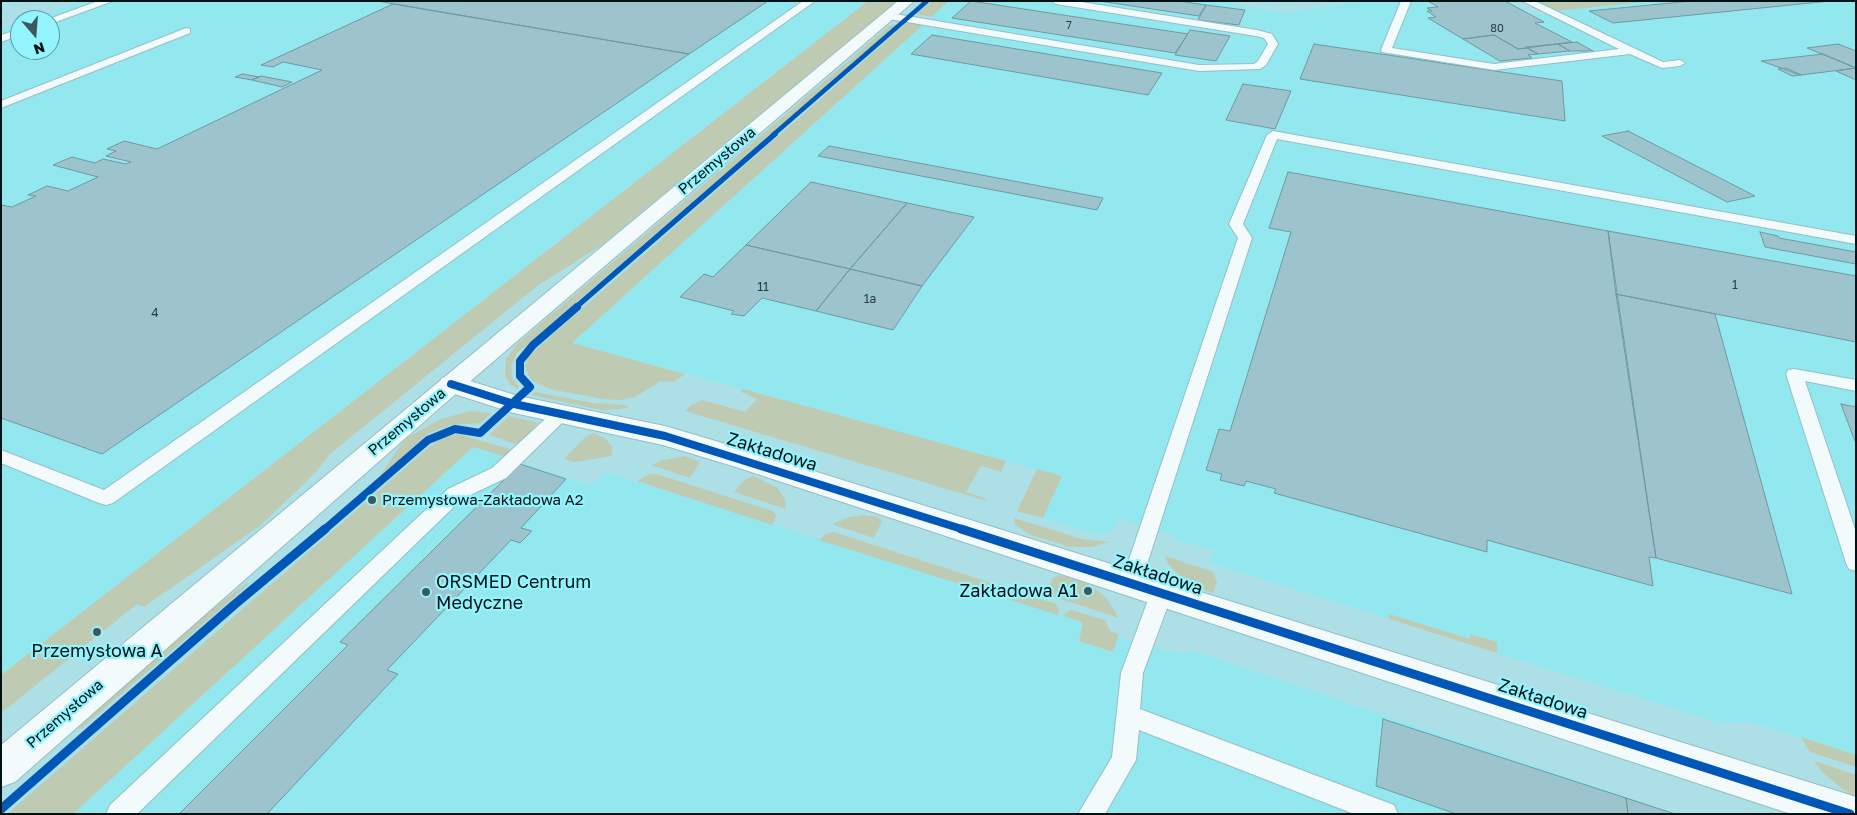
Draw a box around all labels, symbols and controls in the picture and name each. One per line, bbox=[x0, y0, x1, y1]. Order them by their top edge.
north arrow bbox=[10, 10, 60, 60]
house number: 7 bbox=[1066, 19, 1072, 33]
house number: 80 bbox=[1490, 22, 1504, 36]
text: N bbox=[32, 39, 47, 59]
street label: Przemysłowa bbox=[675, 123, 759, 199]
house number: 1 bbox=[1732, 278, 1738, 292]
house number: 11 bbox=[757, 280, 769, 294]
house number: 1a bbox=[864, 292, 876, 306]
house number: 4 bbox=[151, 306, 159, 320]
street label: Przemysłowa bbox=[365, 384, 449, 460]
street label: Zakładowa bbox=[724, 428, 820, 476]
place label: Przemysłowa-Zakładowa A2 bbox=[382, 491, 583, 509]
marker: Przemysłowa-Zakładowa A2 bbox=[366, 494, 378, 506]
street label: Zakładowa bbox=[1110, 550, 1206, 600]
place label: ORSMED Centrum Medyczne bbox=[436, 571, 591, 614]
place label: Zakładowa A1 bbox=[960, 580, 1078, 602]
marker: Zakładowa A1 bbox=[1082, 585, 1094, 597]
marker: ORSMED Centrum Medyczne bbox=[420, 586, 432, 598]
marker: Przemysłowa A bbox=[91, 626, 103, 638]
place label: Przemysłowa A bbox=[31, 640, 163, 662]
street label: Zakładowa bbox=[1495, 674, 1591, 724]
street label: Przemysłowa bbox=[23, 676, 107, 752]

